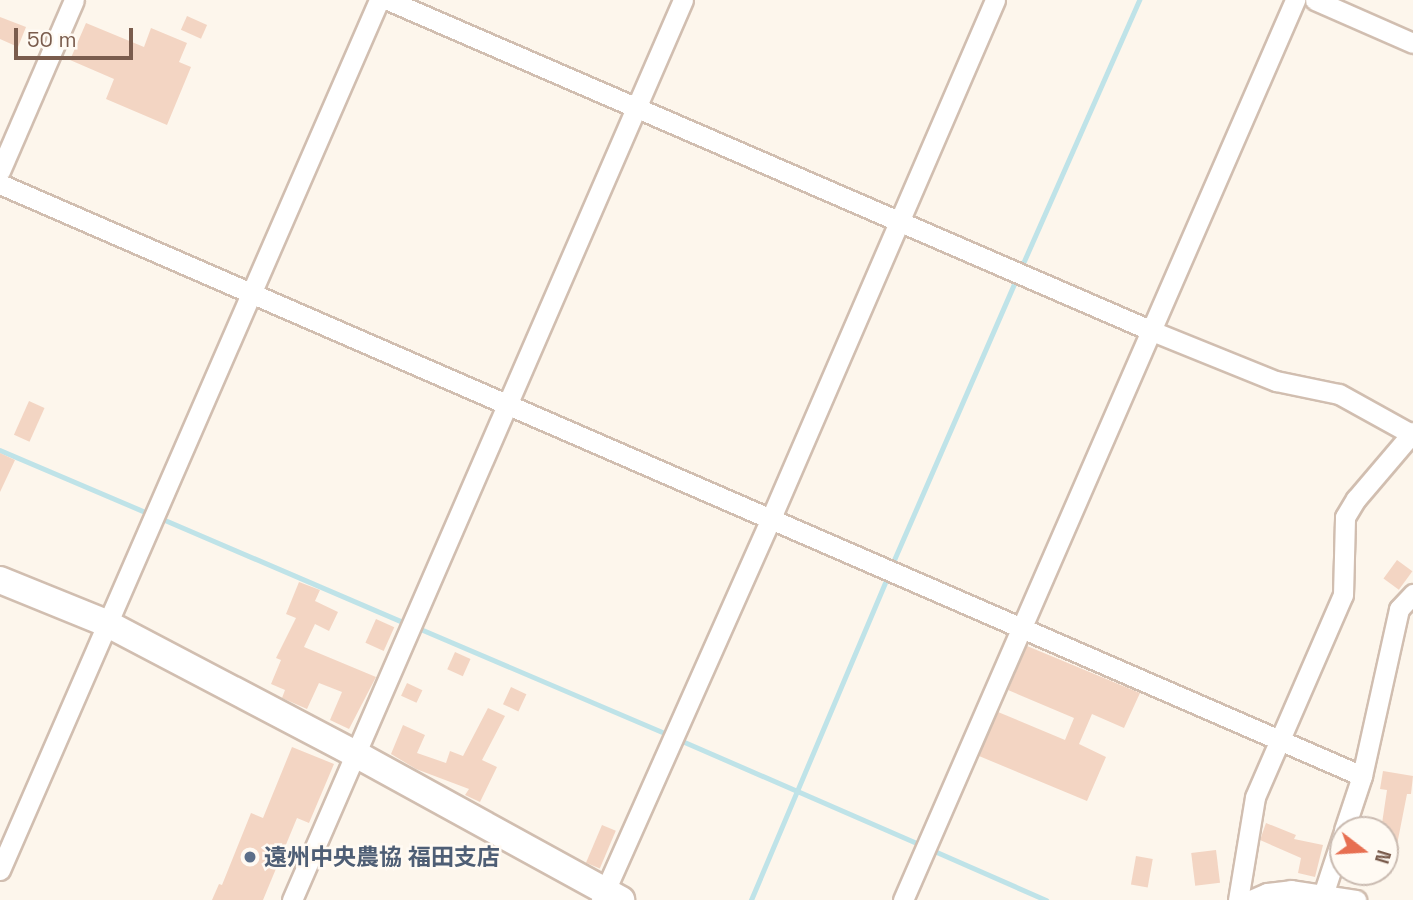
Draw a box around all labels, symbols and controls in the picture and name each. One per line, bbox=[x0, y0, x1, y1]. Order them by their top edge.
scale bar bbox=[18, 14, 136, 58]
text: 50 m bbox=[27, 26, 77, 53]
north arrow bbox=[1329, 816, 1399, 886]
place label: 遠州中央農協 福田支店 bbox=[264, 843, 500, 871]
text: N bbox=[1369, 847, 1396, 866]
marker: 遠州中央農協 福田支店 bbox=[242, 849, 258, 865]

